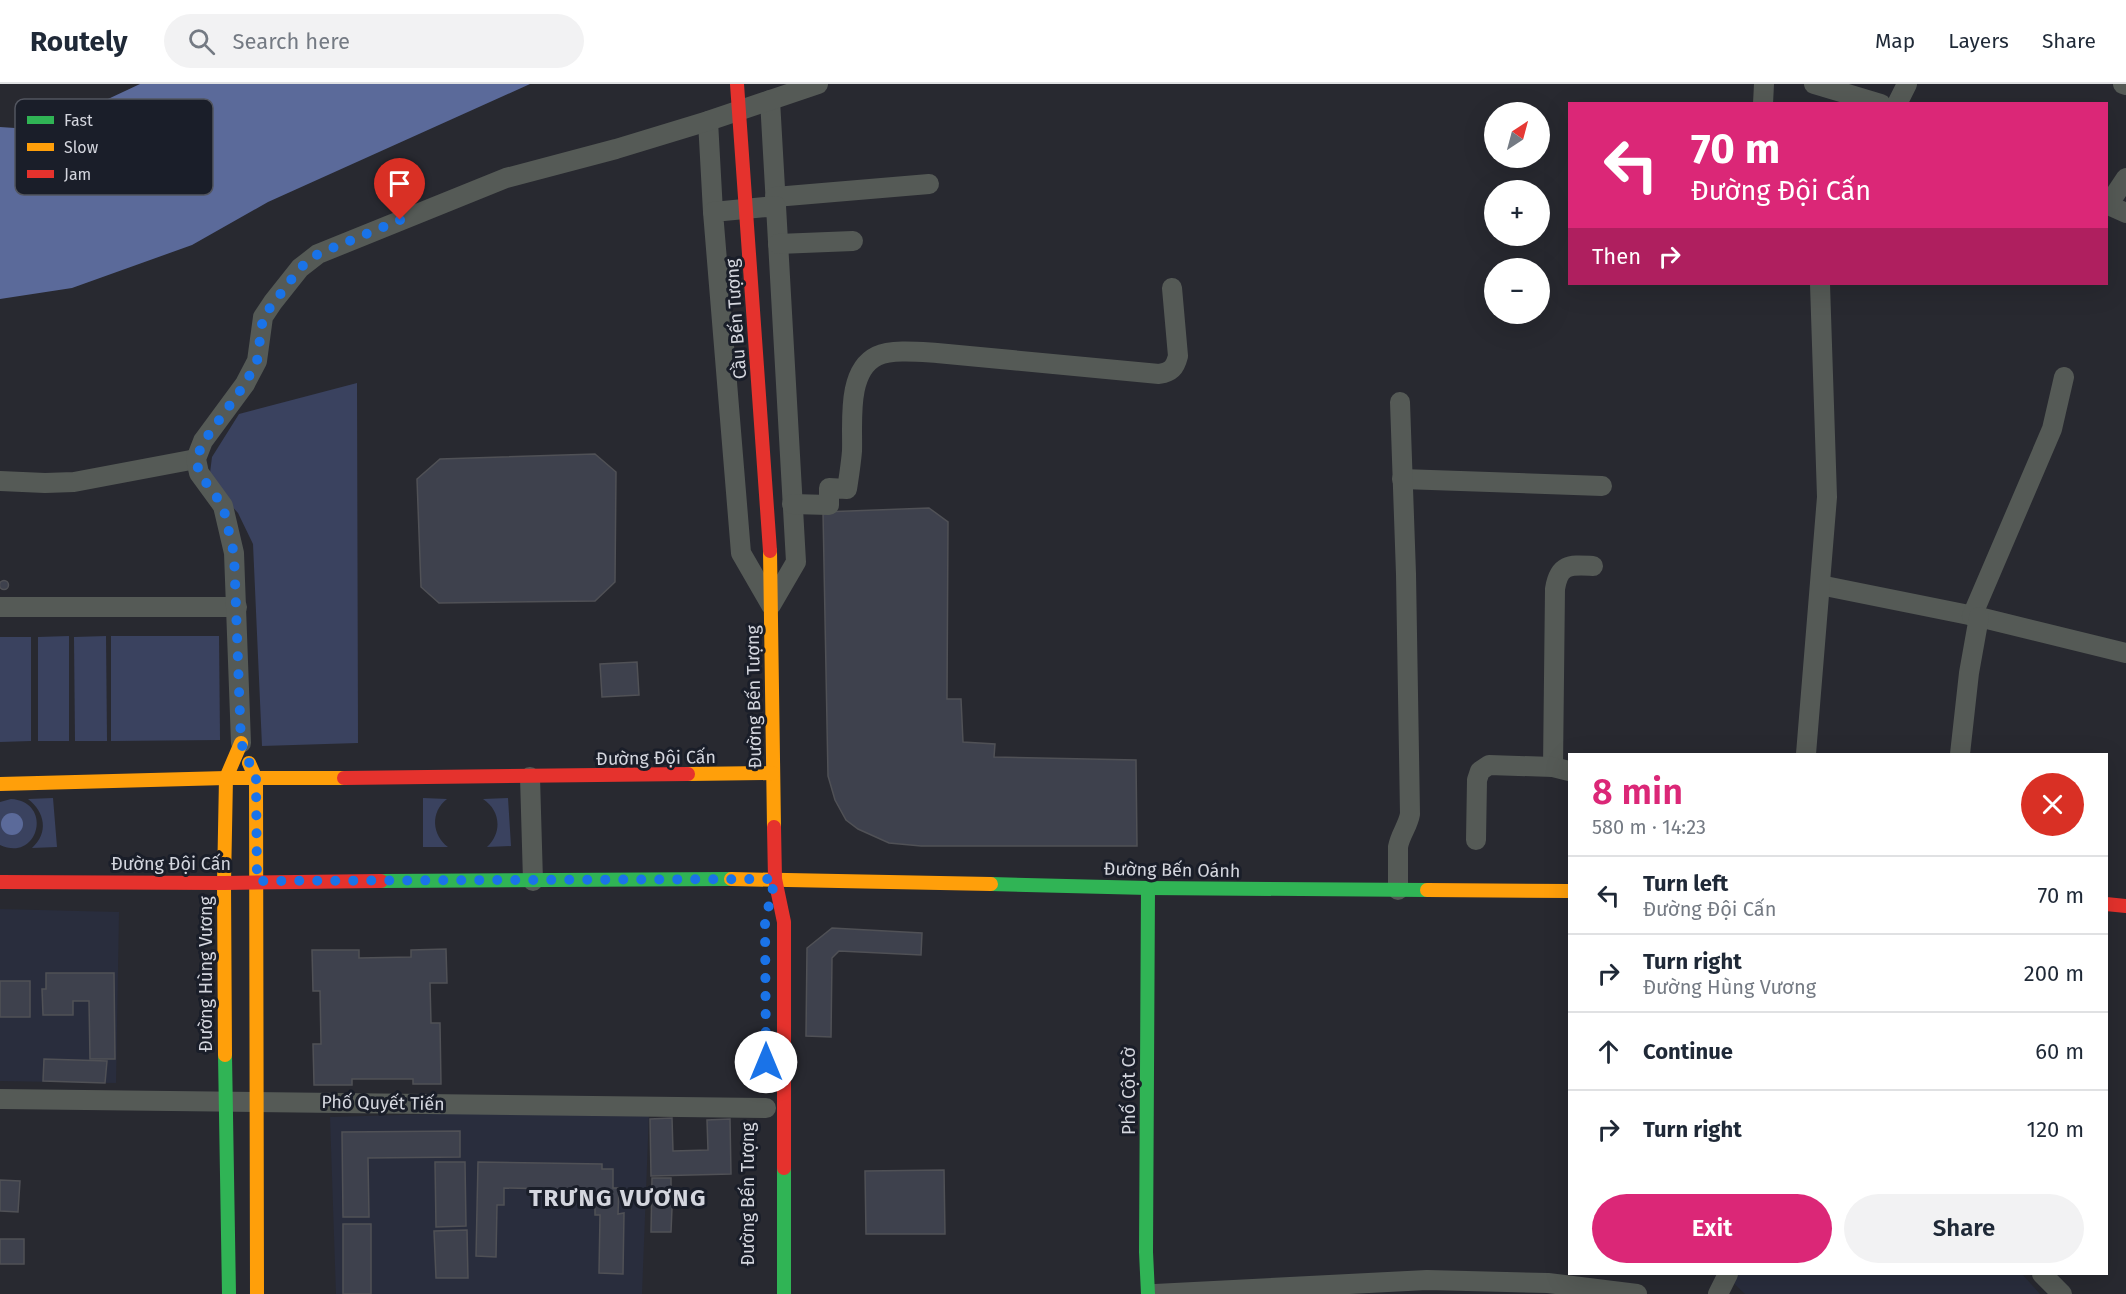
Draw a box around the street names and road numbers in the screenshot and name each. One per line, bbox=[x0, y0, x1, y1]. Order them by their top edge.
street label: Cầu Bến Tượng bbox=[721, 257, 751, 380]
street label: Đường Bến Tượng bbox=[742, 624, 766, 769]
street label: Đường Đội Cấn bbox=[596, 746, 716, 770]
street label: Đường Đội Cấn bbox=[111, 853, 231, 875]
street label: Đường Bến Oánh bbox=[1103, 858, 1241, 882]
street label: Đường Hùng Vương bbox=[195, 895, 217, 1052]
street label: Phố Cột Cờ bbox=[1118, 1047, 1140, 1135]
street label: Phố Quyết Tiến bbox=[321, 1091, 445, 1115]
street label: Đường Bến Tượng bbox=[737, 1122, 759, 1266]

